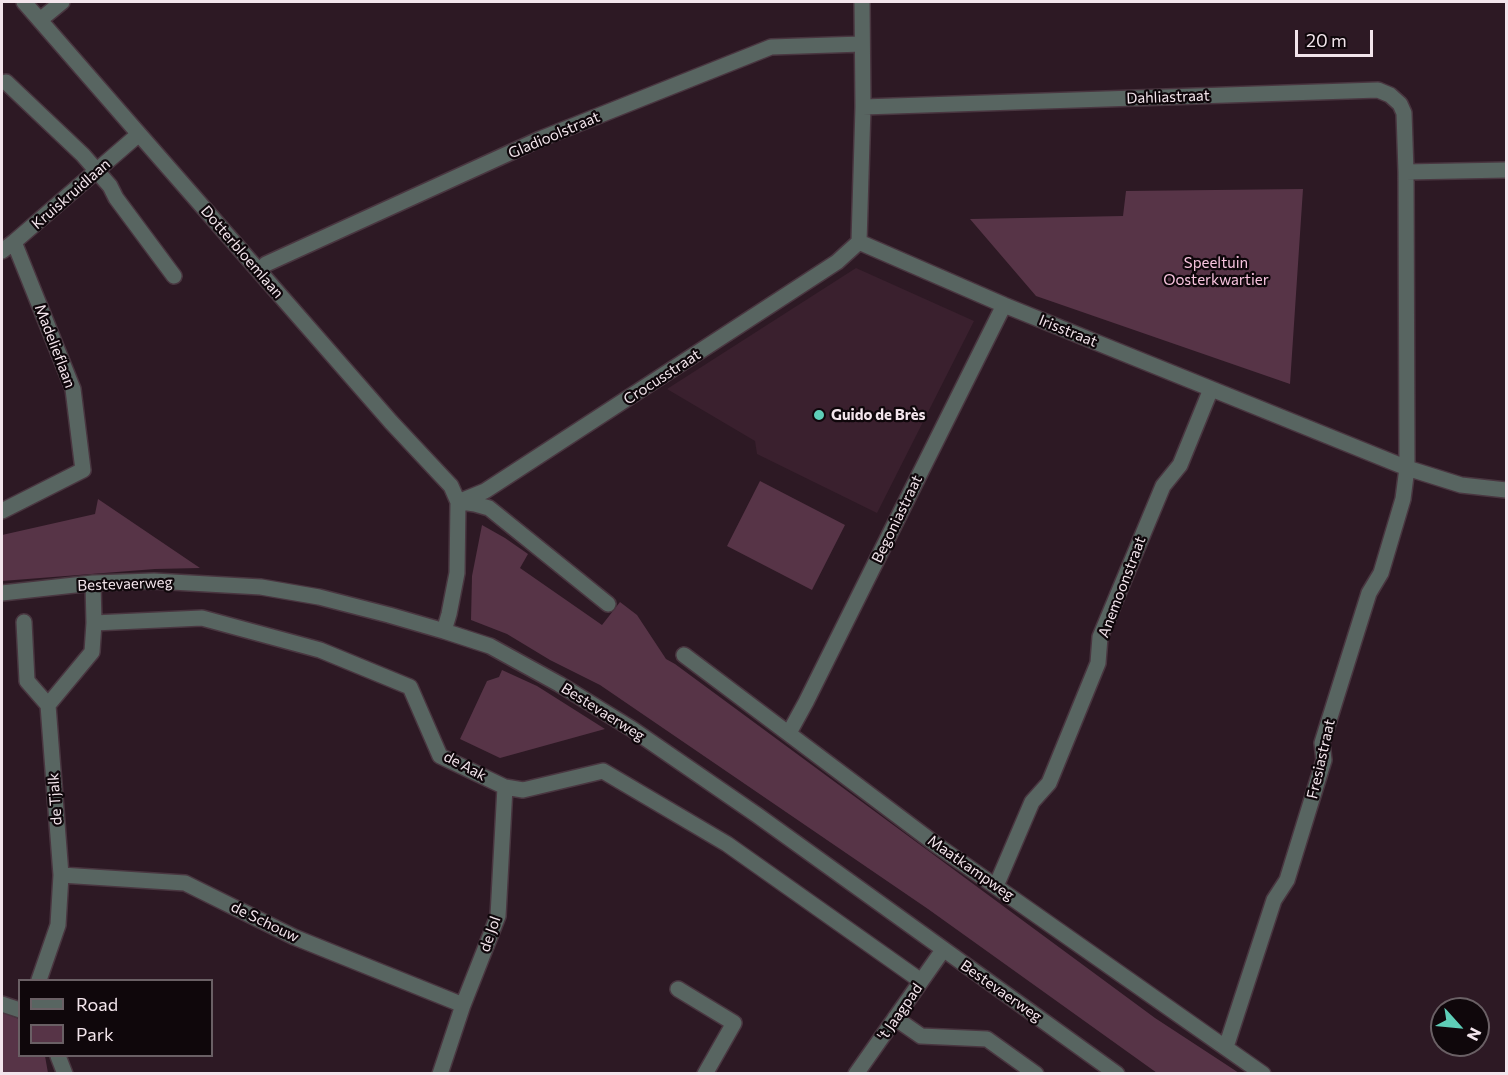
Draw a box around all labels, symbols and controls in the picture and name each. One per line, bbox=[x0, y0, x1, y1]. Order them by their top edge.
scale bar bbox=[1298, 18, 1376, 56]
text: 20 m bbox=[1306, 29, 1347, 51]
street label: Dahliastraat bbox=[1126, 87, 1210, 107]
street label: Gladioolstraat bbox=[506, 108, 602, 162]
street label: Kruiskruidlaan bbox=[28, 155, 114, 233]
street label: Dotterbloemlaan bbox=[197, 202, 287, 302]
park label: Speeltuin Oosterkwartier bbox=[1163, 254, 1269, 289]
street label: Madelieflaan bbox=[31, 302, 79, 390]
street label: Irisstraat bbox=[1036, 311, 1100, 351]
street label: Crocusstraat bbox=[620, 345, 704, 409]
place label: Guido de Brès bbox=[831, 406, 926, 424]
marker: Guido de Brès bbox=[812, 408, 826, 422]
street label: Begoniastraat bbox=[868, 472, 926, 566]
street label: Anemoonstraat bbox=[1094, 534, 1150, 640]
street label: Bestevaerweg bbox=[77, 573, 173, 595]
street label: Bestevaerweg bbox=[558, 679, 648, 745]
street label: Fresiastraat bbox=[1303, 717, 1339, 801]
street label: de Aak bbox=[441, 747, 489, 785]
street label: de Tjalk bbox=[44, 772, 66, 826]
street label: Maatkampweg bbox=[924, 831, 1018, 905]
street label: de Schouw bbox=[228, 898, 302, 946]
street label: de Jol bbox=[476, 914, 504, 954]
street label: Bestevaerweg bbox=[957, 956, 1045, 1026]
legend bbox=[18, 979, 213, 1057]
street label: 't Jaagpad bbox=[874, 980, 926, 1044]
text: Road bbox=[76, 993, 118, 1015]
north arrow bbox=[1430, 997, 1490, 1057]
text: Park bbox=[76, 1023, 114, 1045]
text: N bbox=[1464, 1025, 1486, 1044]

